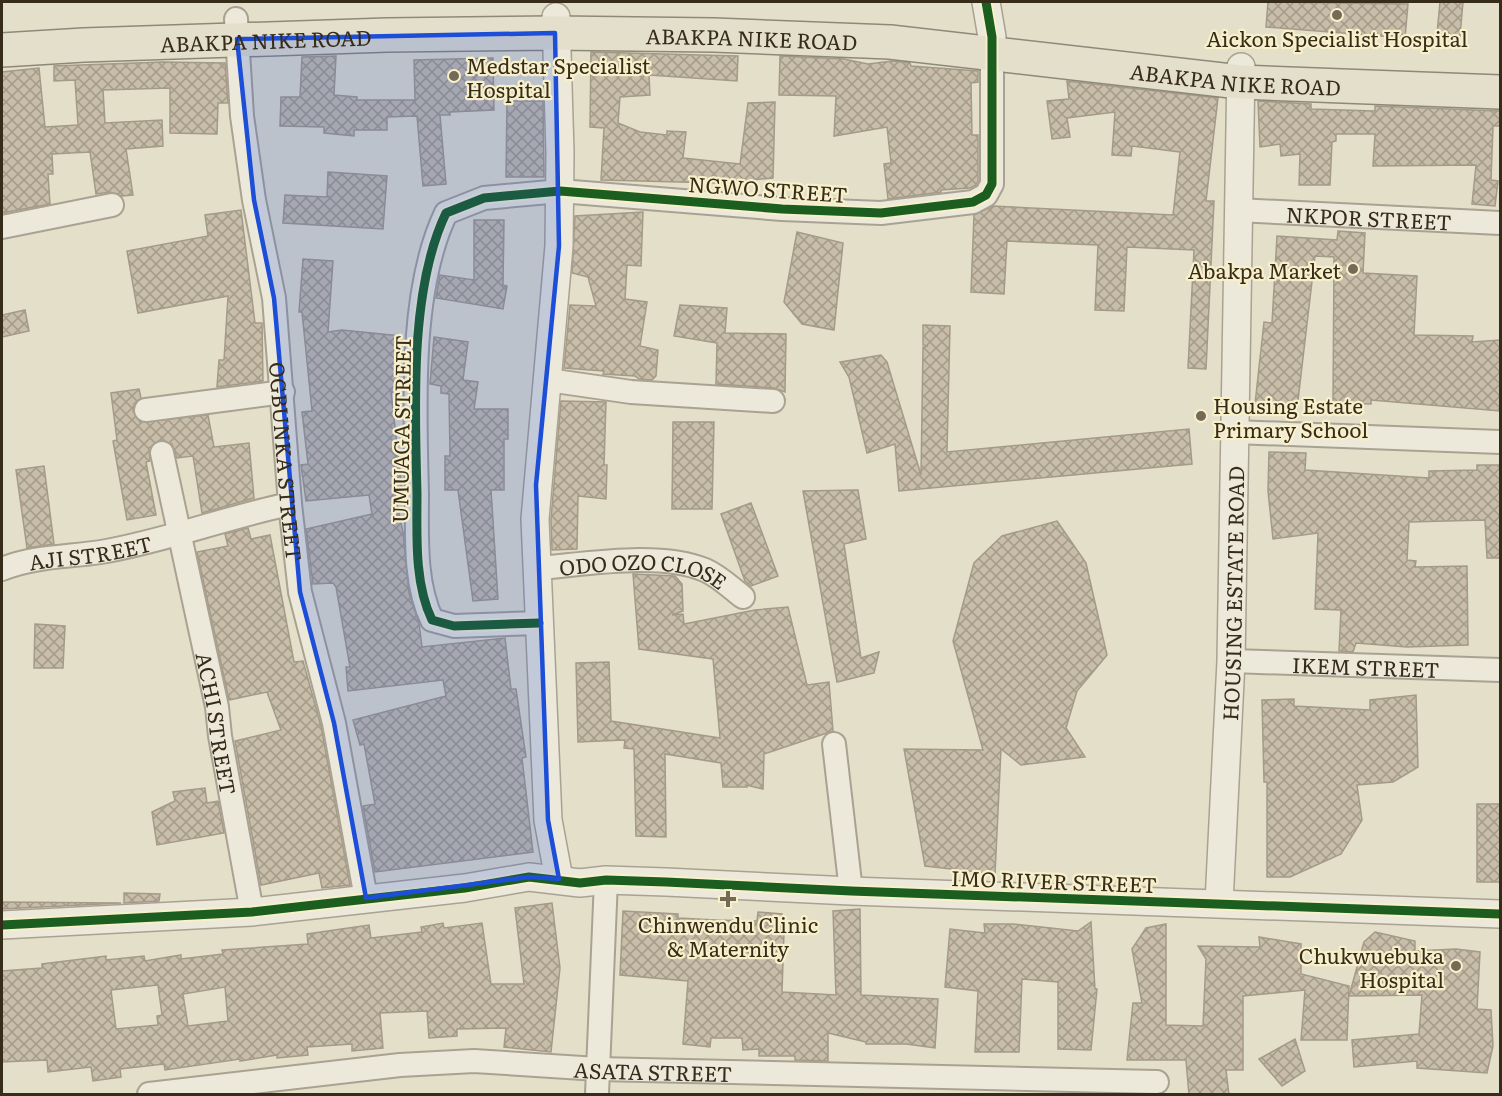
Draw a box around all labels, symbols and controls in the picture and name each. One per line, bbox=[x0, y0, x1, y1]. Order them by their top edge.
marker: Aickon Specialist Hospital bbox=[1330, 8, 1344, 22]
street label: ABAKPA NIKE ROAD bbox=[646, 19, 858, 56]
street label: ABAKPA NIKE ROAD bbox=[159, 20, 372, 58]
place label: Aickon Specialist Hospital bbox=[1206, 22, 1468, 53]
place label: Medstar Specialist Hospital bbox=[466, 49, 651, 104]
street label: ABAKPA NIKE ROAD bbox=[1128, 54, 1342, 101]
marker: Medstar Specialist Hospital bbox=[447, 69, 461, 83]
street label: NGWO STREET bbox=[687, 167, 849, 209]
street label: NKPOR STREET bbox=[1285, 197, 1452, 236]
place label: Abakpa Market bbox=[1188, 254, 1342, 285]
marker: Abakpa Market bbox=[1346, 262, 1360, 276]
street label: UMUAGA STREET bbox=[383, 335, 417, 523]
street label: OGBUNKA STREET bbox=[263, 361, 312, 563]
place label: Housing Estate Primary School bbox=[1213, 389, 1368, 444]
marker: Housing Estate Primary School bbox=[1194, 409, 1208, 423]
street label: HOUSING ESTATE ROAD bbox=[1213, 465, 1250, 722]
street label: AJI STREET bbox=[26, 526, 155, 576]
street label: ODO OZO CLOSE bbox=[557, 544, 735, 595]
street label: IKEM STREET bbox=[1292, 648, 1440, 683]
street label: ACHI STREET bbox=[190, 649, 246, 797]
street label: IMO RIVER STREET bbox=[951, 861, 1157, 899]
marker: Chinwendu Clinic & Maternity bbox=[719, 890, 737, 908]
place label: Chinwendu Clinic & Maternity bbox=[638, 908, 818, 963]
place label: Chukwuebuka Hospital bbox=[1299, 939, 1445, 994]
marker: Chukwuebuka Hospital bbox=[1449, 959, 1463, 973]
street label: ASATA STREET bbox=[573, 1052, 733, 1088]

